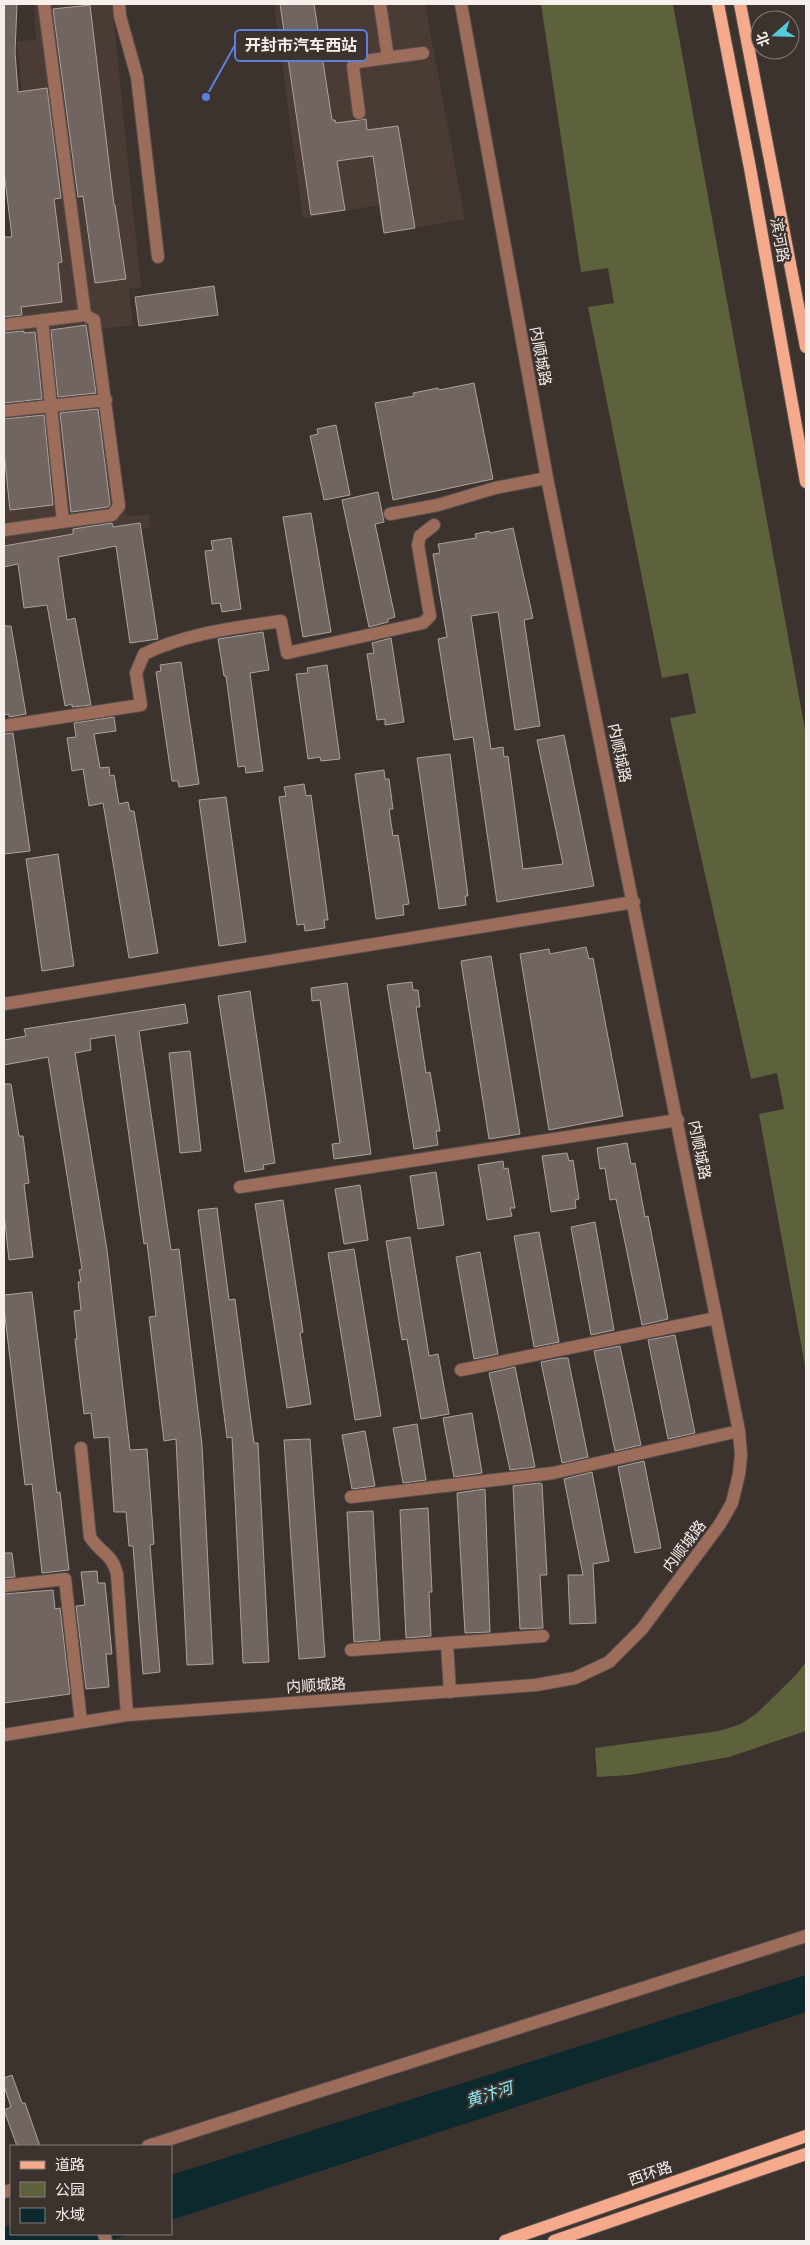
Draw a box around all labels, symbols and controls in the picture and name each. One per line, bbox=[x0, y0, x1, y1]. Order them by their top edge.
north arrow bbox=[750, 10, 800, 60]
callout: 开封市汽车西站 bbox=[235, 30, 367, 61]
text: 北 bbox=[753, 30, 773, 49]
text: 开封市汽车西站 bbox=[245, 36, 357, 54]
street label: 滨河路 bbox=[768, 216, 792, 264]
street label: 内顺城路 bbox=[527, 325, 555, 387]
street label: 内顺城路 bbox=[605, 722, 635, 784]
street label: 内顺城路 bbox=[686, 1119, 714, 1181]
street label: 内顺城路 bbox=[659, 1517, 709, 1575]
street label: 内顺城路 bbox=[285, 1674, 347, 1696]
water label: 黄汴河 bbox=[463, 2077, 517, 2110]
legend bbox=[10, 2145, 172, 2235]
text: 道路 bbox=[55, 2156, 85, 2173]
street label: 西环路 bbox=[626, 2158, 674, 2188]
text: 公园 bbox=[55, 2181, 85, 2198]
text: 水域 bbox=[55, 2206, 85, 2223]

